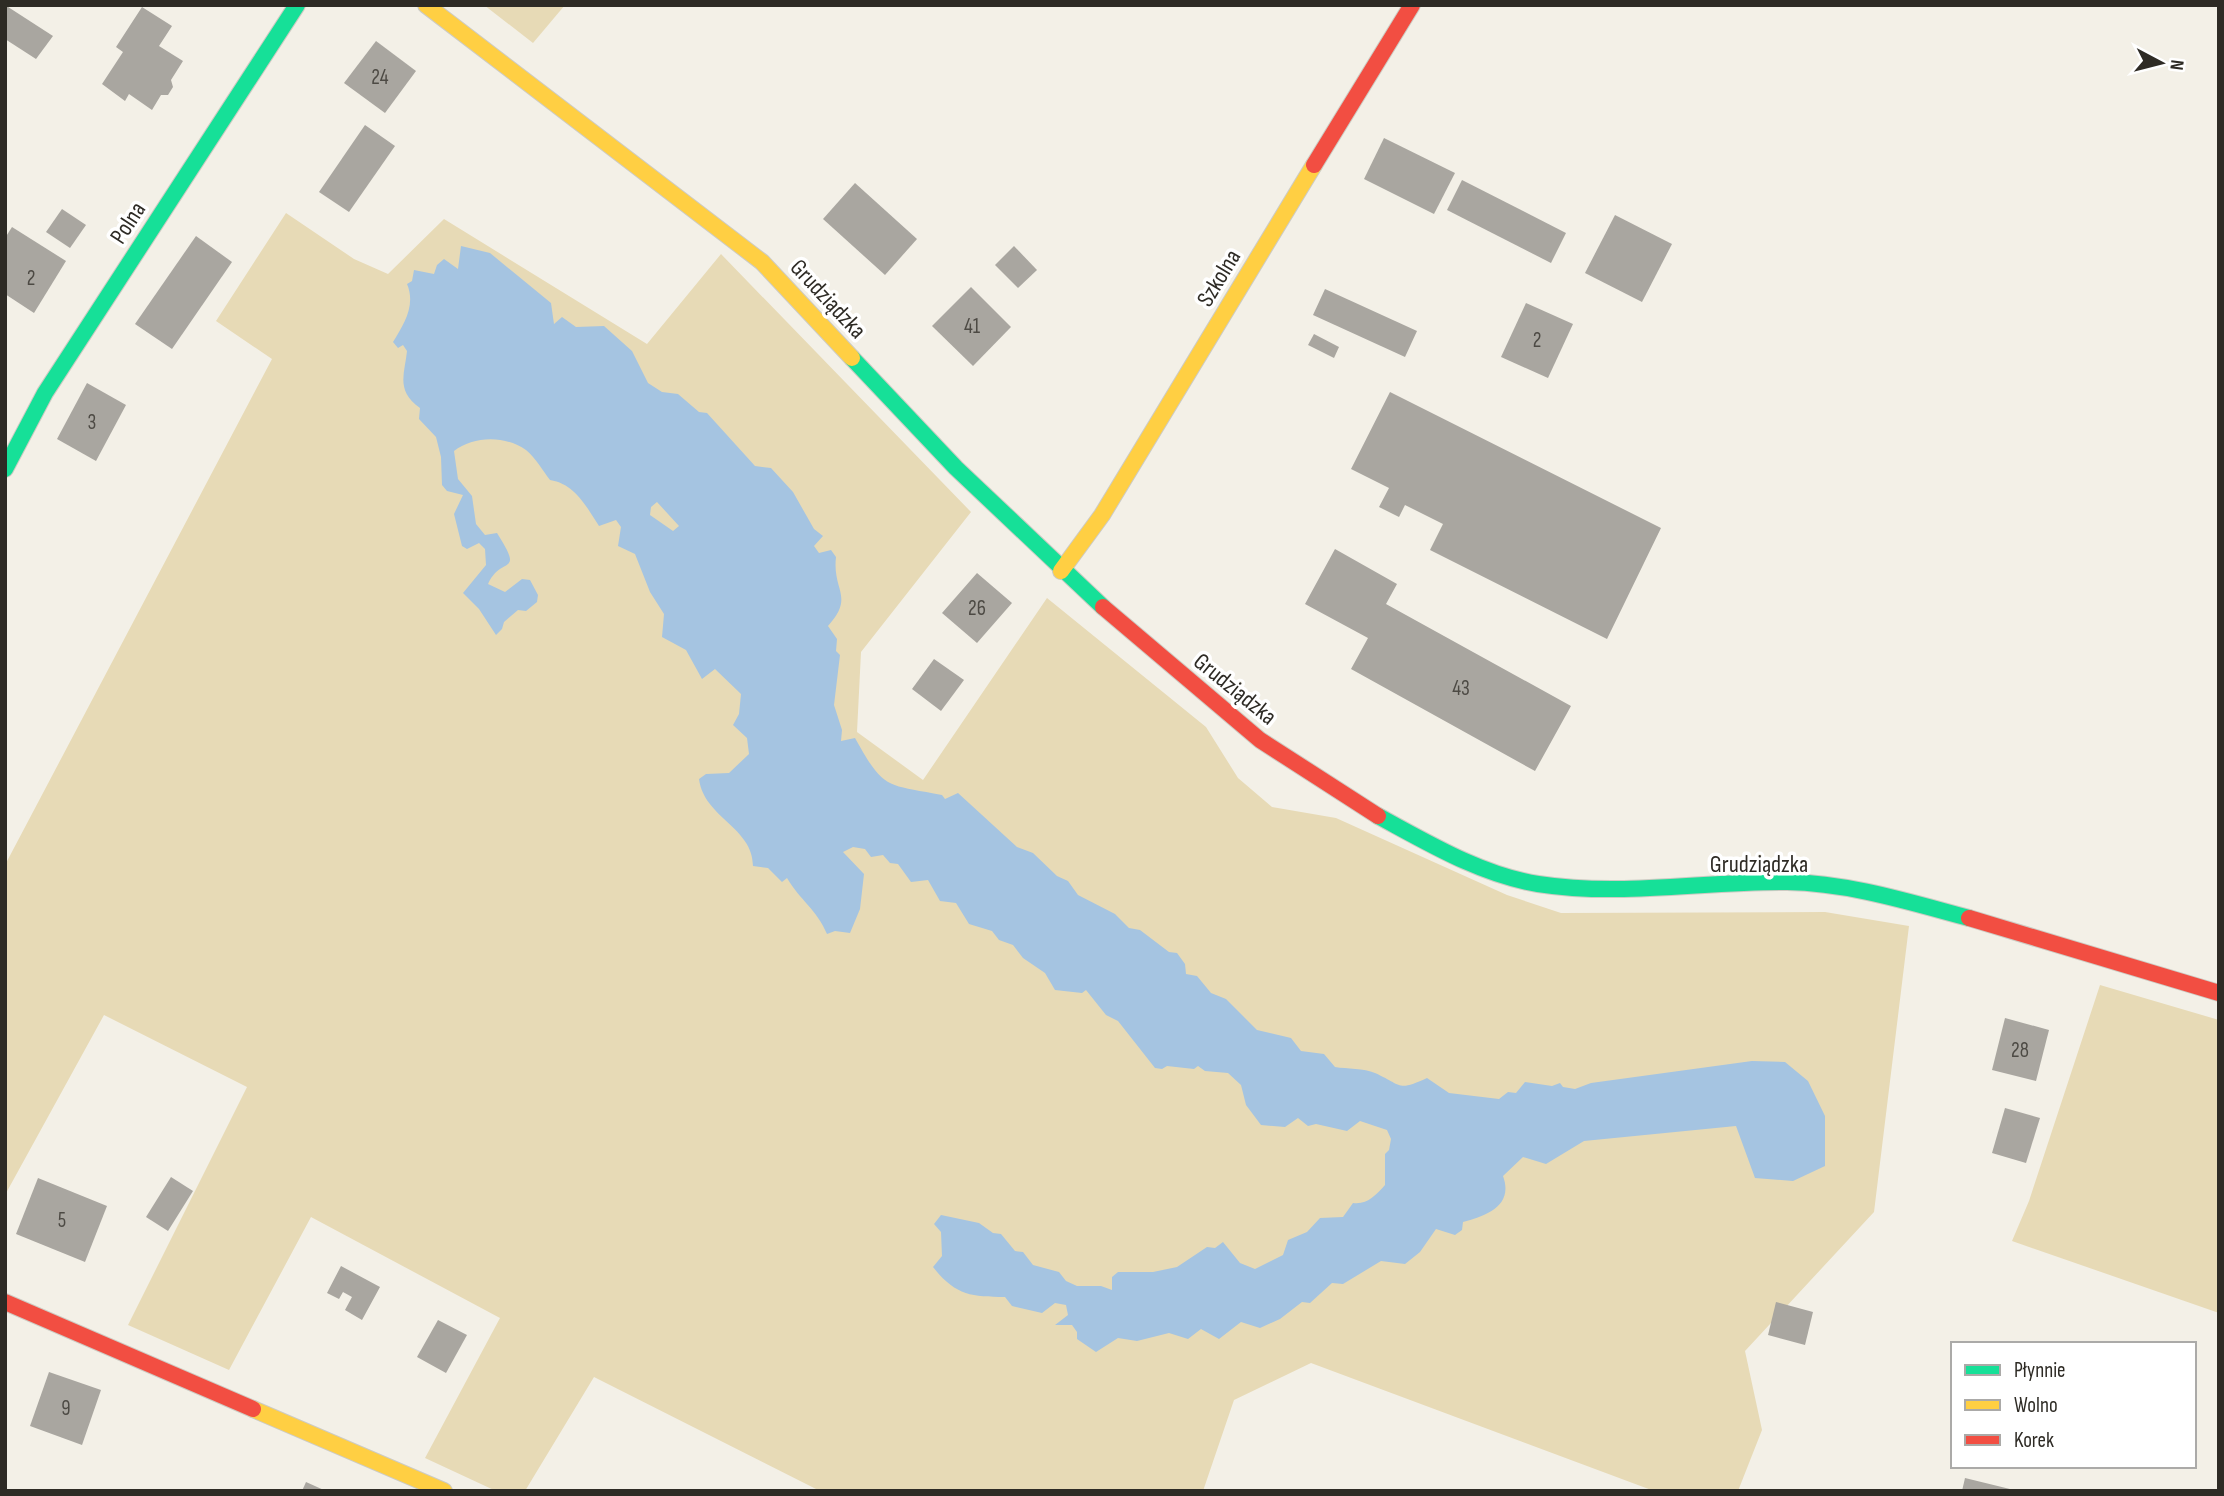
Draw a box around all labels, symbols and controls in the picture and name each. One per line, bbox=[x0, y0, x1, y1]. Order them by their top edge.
north arrow bbox=[2126, 28, 2196, 98]
text: N bbox=[2164, 58, 2188, 71]
house number: 24 bbox=[371, 65, 389, 90]
street label: Polna bbox=[104, 197, 152, 249]
street label: Szkolna bbox=[1191, 244, 1247, 312]
street label: Grudziądzka bbox=[784, 253, 872, 345]
house number: 2 bbox=[27, 266, 35, 291]
house number: 41 bbox=[964, 314, 981, 339]
house number: 2 bbox=[1533, 328, 1541, 353]
house number: 3 bbox=[88, 410, 96, 435]
house number: 26 bbox=[968, 596, 986, 621]
street label: Grudziądzka bbox=[1188, 647, 1282, 731]
house number: 43 bbox=[1452, 676, 1470, 701]
street label: Grudziądzka bbox=[1710, 850, 1808, 879]
house number: 28 bbox=[2011, 1038, 2029, 1063]
house number: 5 bbox=[58, 1208, 66, 1233]
legend bbox=[1951, 1342, 2196, 1468]
text: Płynnie bbox=[2014, 1358, 2066, 1383]
text: Wolno bbox=[2014, 1393, 2058, 1418]
house number: 9 bbox=[61, 1396, 71, 1421]
text: Korek bbox=[2014, 1428, 2054, 1453]

